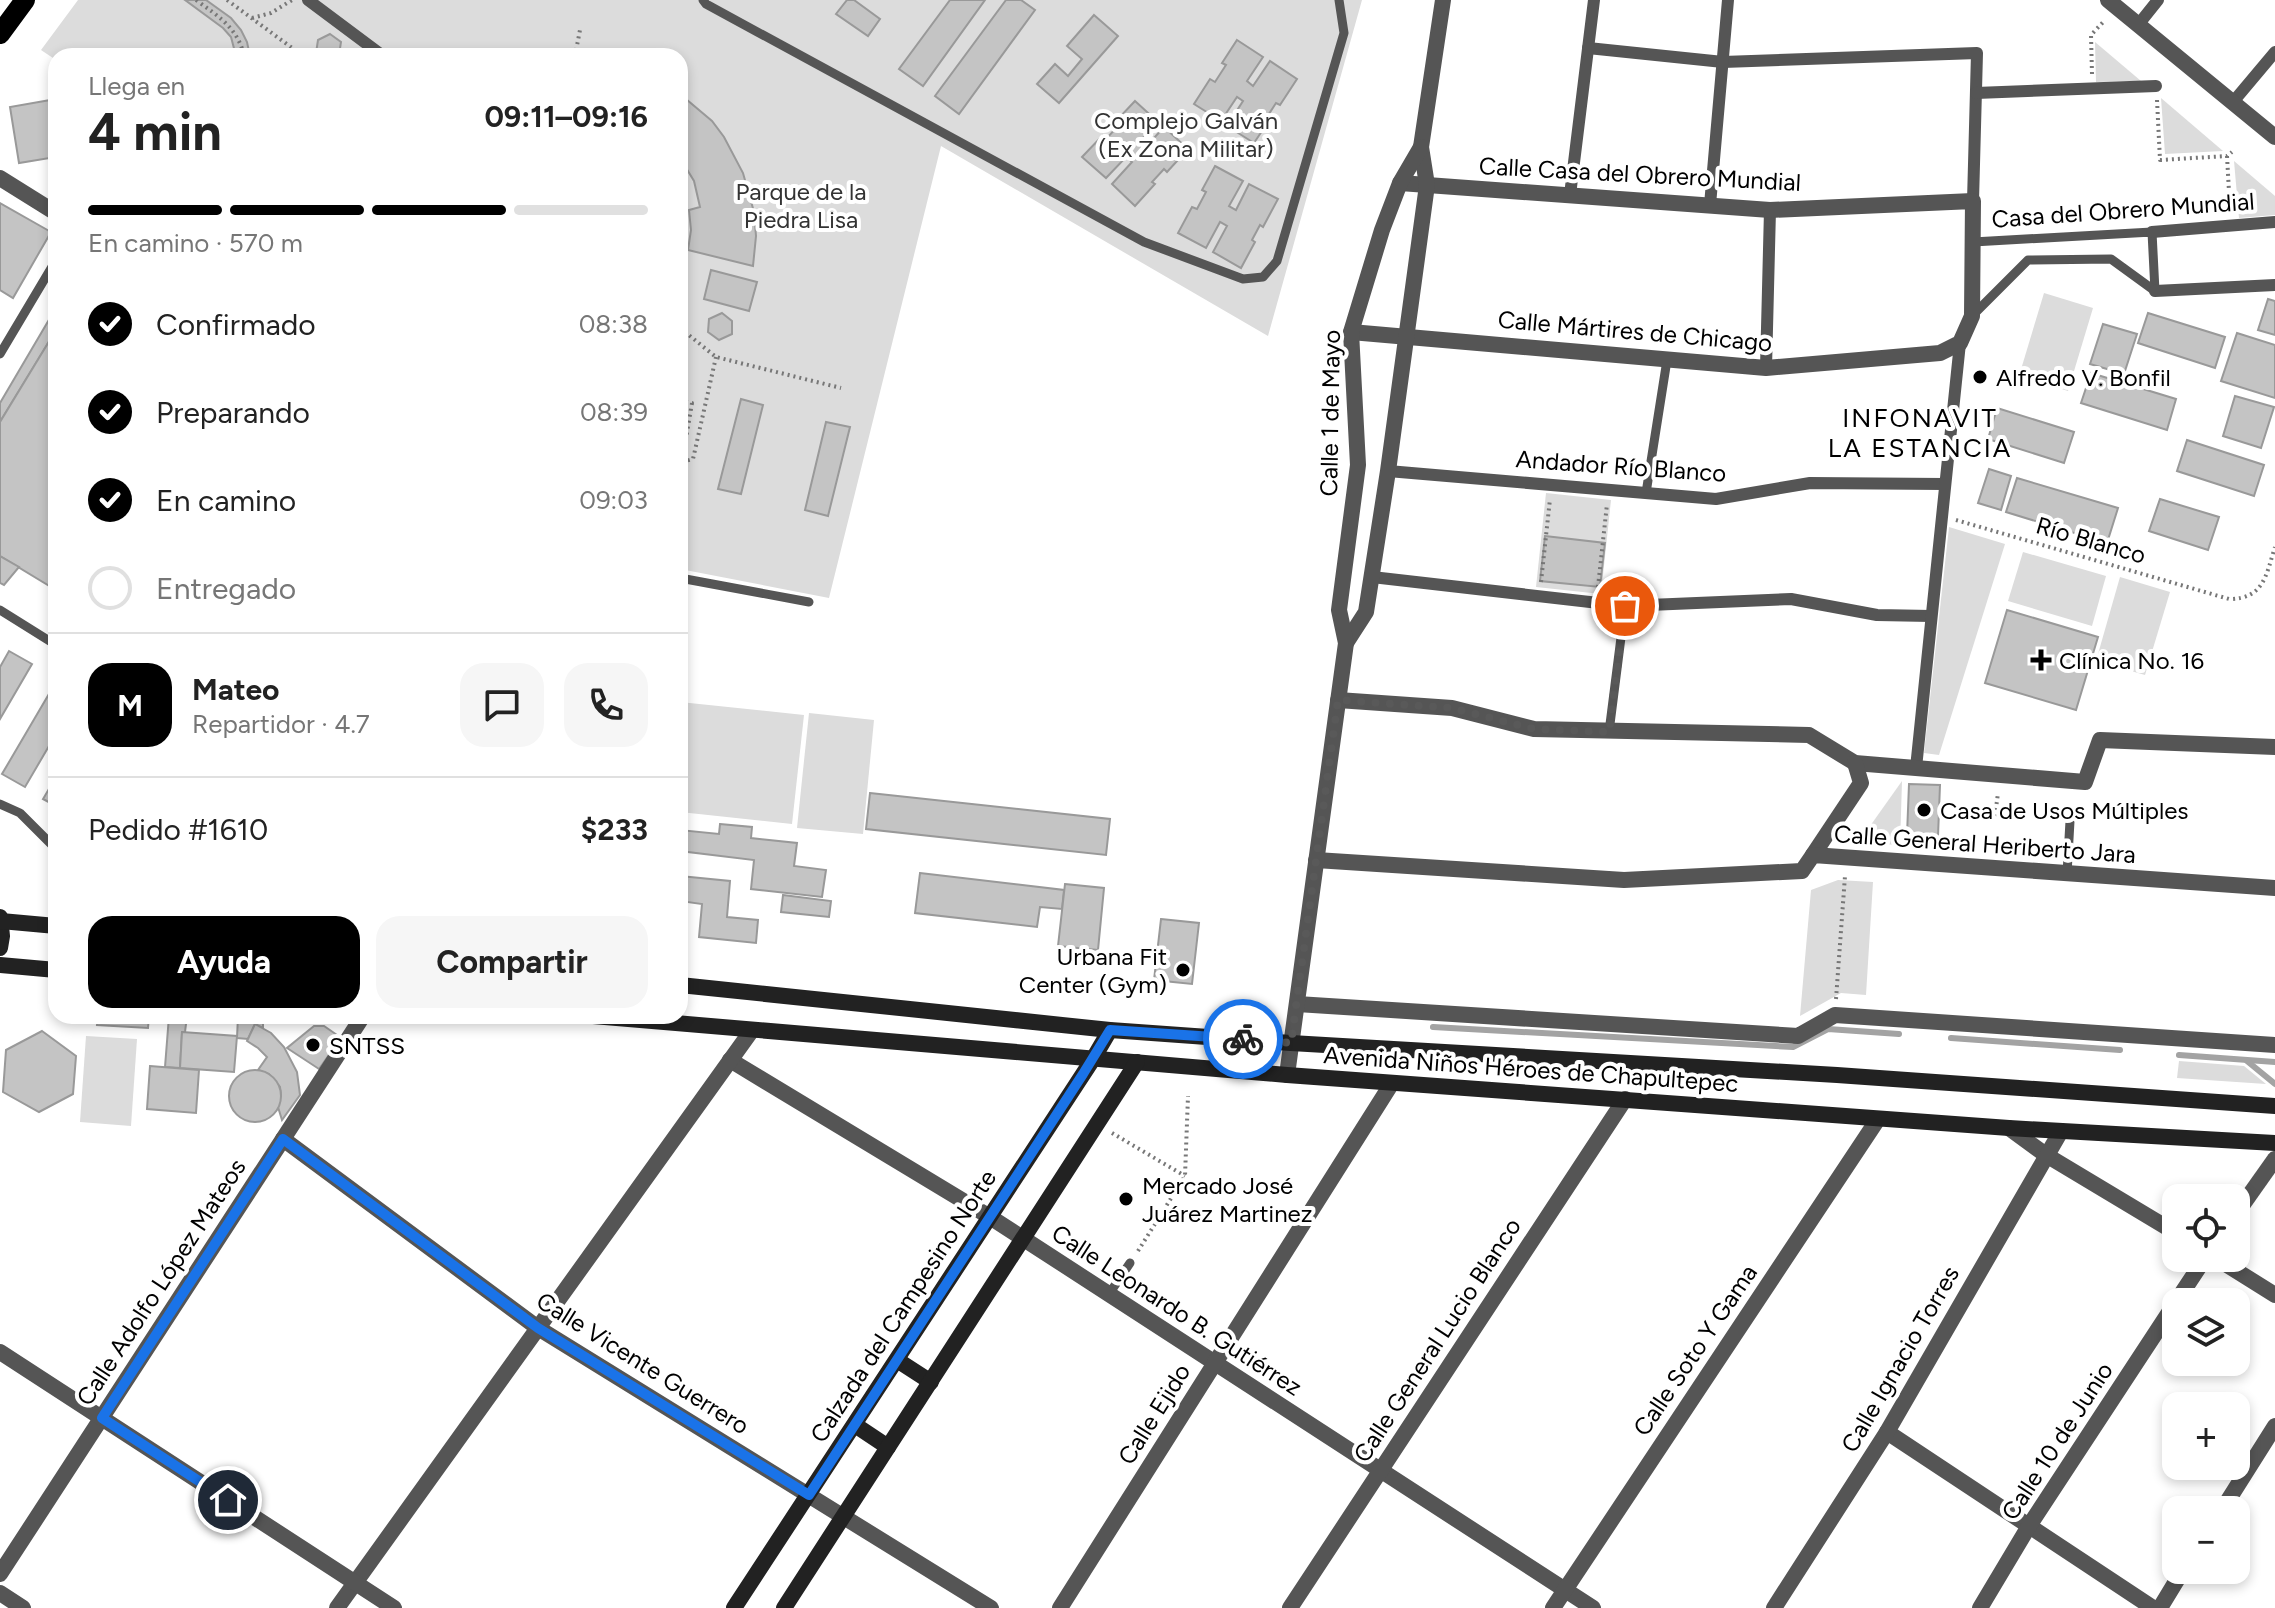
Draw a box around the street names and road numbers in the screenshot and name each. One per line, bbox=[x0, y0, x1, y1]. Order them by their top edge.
street label: Calle Casa del Obrero Mundial bbox=[1478, 151, 1802, 197]
street label: Casa del Obrero Mundial bbox=[1991, 186, 2255, 234]
street label: Calle Mártires de Chicago bbox=[1497, 305, 1773, 357]
street label: Calle 1 de Mayo bbox=[1314, 329, 1346, 497]
street label: Andador Río Blanco bbox=[1515, 444, 1727, 488]
street label: Río Blanco bbox=[2033, 510, 2149, 570]
street label: Calle General Heriberto Jara bbox=[1833, 819, 2137, 869]
street label: Avenida Niños Héroes de Chapultepec bbox=[1323, 1040, 1739, 1098]
street label: Calle Adolfo López Mateos bbox=[70, 1153, 252, 1411]
street label: Calzada del Campesino Norte bbox=[804, 1164, 1002, 1448]
street label: Calle General Lucio Blanco bbox=[1347, 1212, 1527, 1468]
street label: Calle Leonardo B. Gutiérrez bbox=[1046, 1218, 1308, 1402]
street label: Calle Soto Y Gama bbox=[1627, 1259, 1763, 1441]
street label: Calle Ignacio Torres bbox=[1835, 1261, 1965, 1457]
street label: Calle Vicente Guerrero bbox=[531, 1286, 755, 1440]
street label: Calle 10 de Junio bbox=[1995, 1357, 2119, 1525]
street label: Calle Ejido bbox=[1112, 1358, 1196, 1470]

